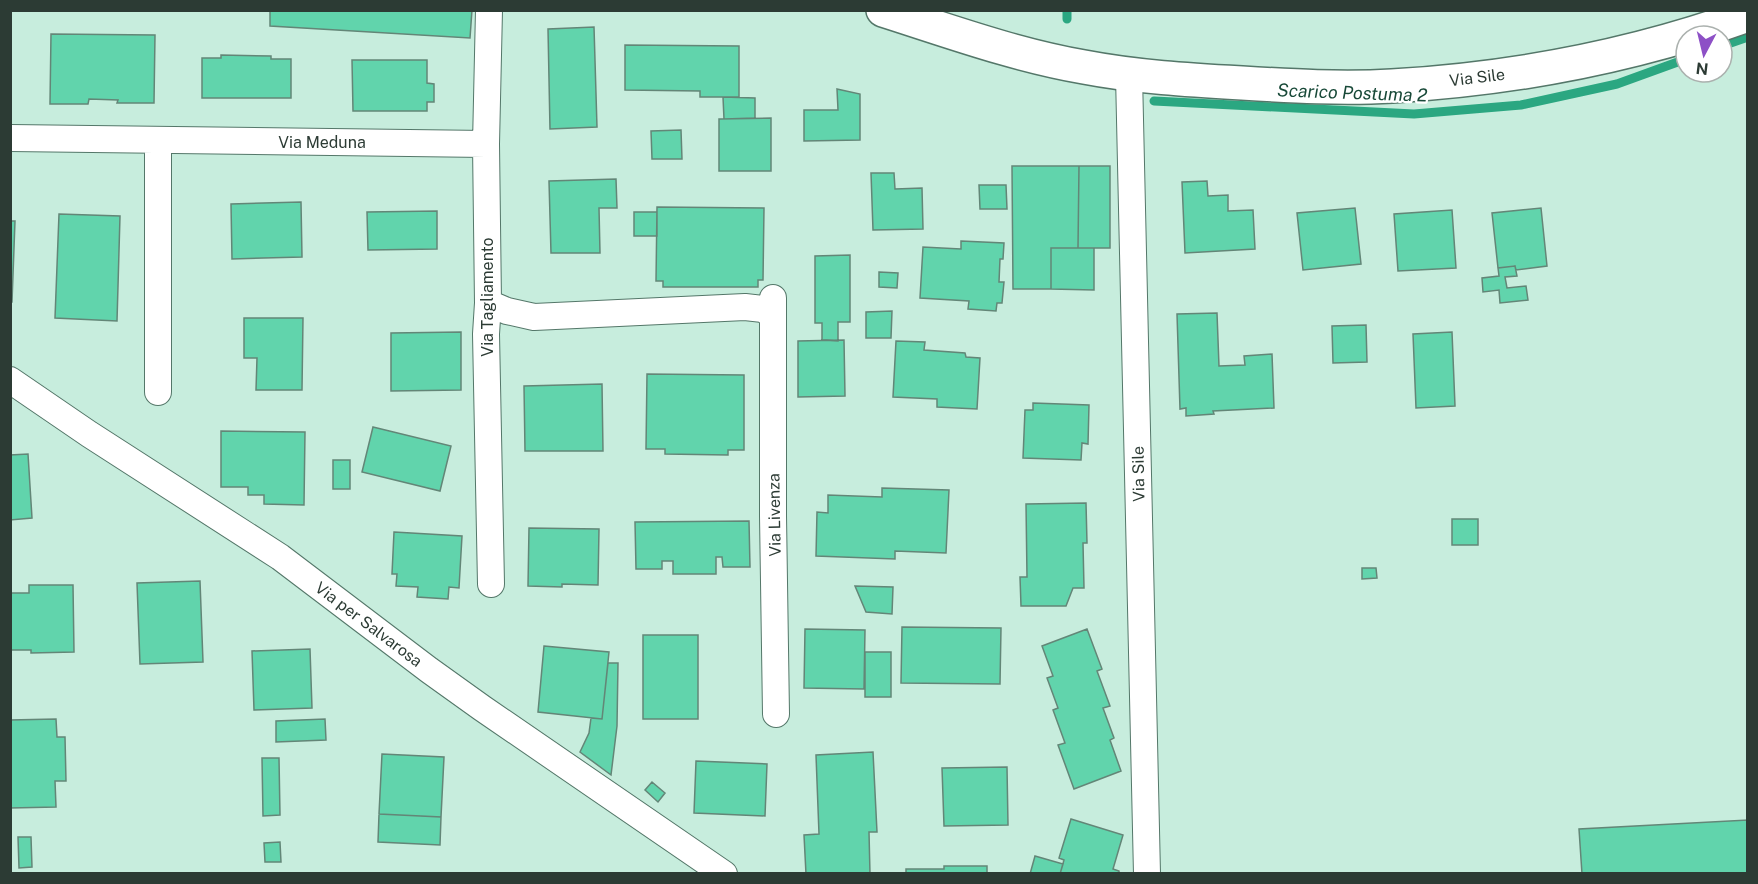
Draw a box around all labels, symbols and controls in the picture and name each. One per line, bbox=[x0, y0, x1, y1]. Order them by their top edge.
north arrow bbox=[1674, 24, 1734, 84]
text: N bbox=[1695, 58, 1710, 79]
street label: Via Sile bbox=[1448, 65, 1506, 90]
water label: Scarico Postuma 2 bbox=[1276, 79, 1428, 106]
street label: Via Meduna bbox=[278, 133, 366, 152]
street label: Via Tagliamento bbox=[478, 237, 497, 357]
street label: Via Sile bbox=[1129, 446, 1148, 502]
street label: Via Livenza bbox=[764, 473, 785, 557]
street label: Via per Salvarosa bbox=[311, 578, 426, 671]

